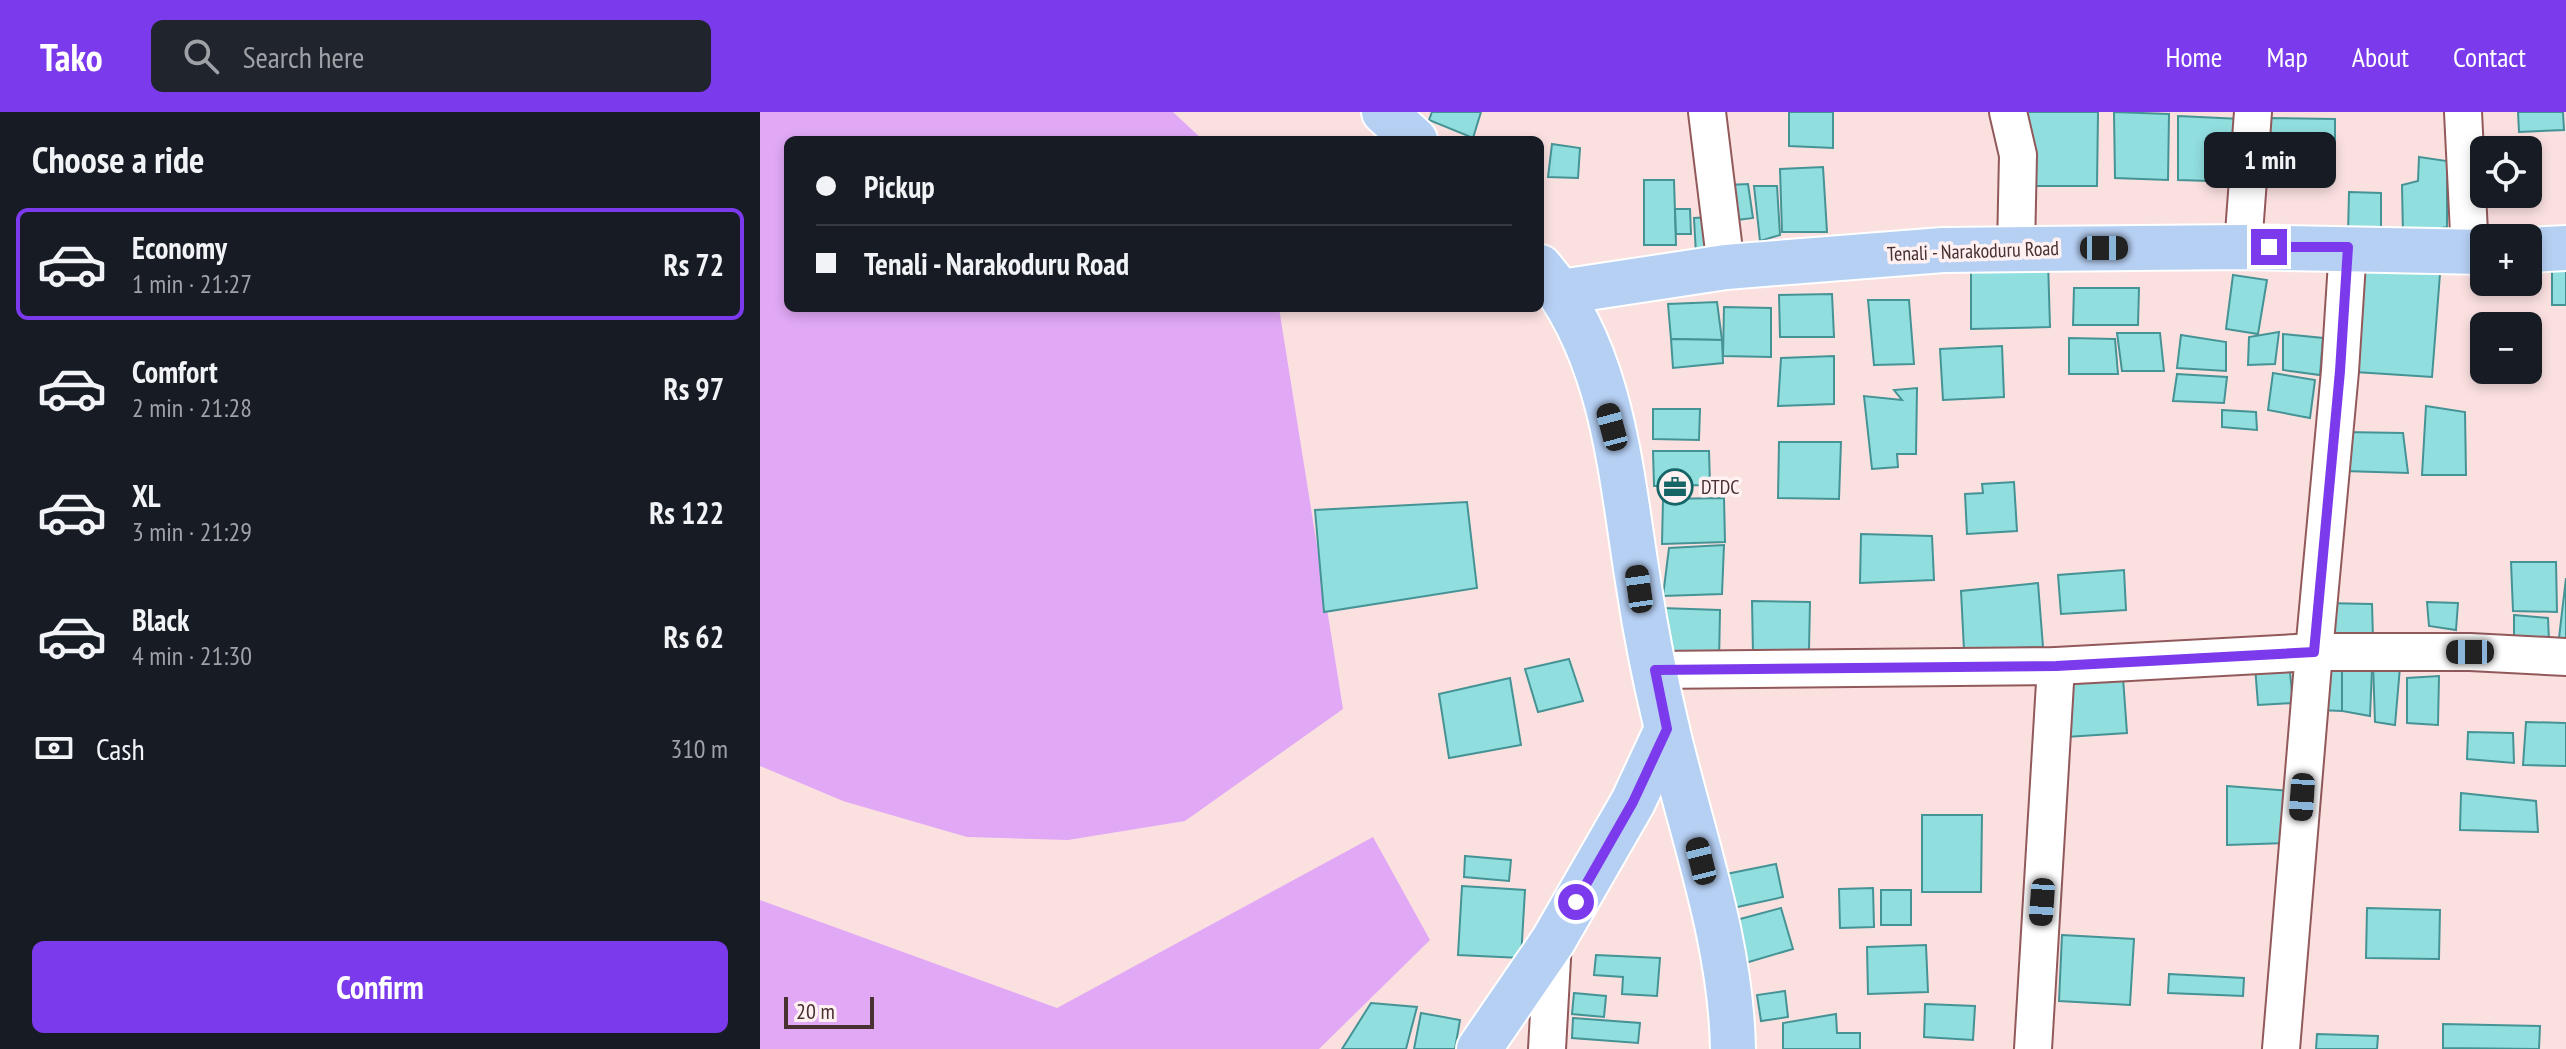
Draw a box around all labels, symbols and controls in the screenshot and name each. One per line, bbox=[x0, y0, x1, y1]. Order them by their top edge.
search box bbox=[151, 20, 711, 92]
text: Tako bbox=[40, 32, 103, 81]
icon: search bbox=[179, 34, 223, 78]
text: Search here bbox=[243, 37, 365, 76]
text: Home bbox=[2166, 38, 2222, 75]
text: Map bbox=[2266, 38, 2308, 75]
text: About bbox=[2352, 38, 2409, 75]
text: Contact bbox=[2453, 38, 2526, 75]
callout: 1 min bbox=[2203, 131, 2335, 187]
text: Choose a ride bbox=[32, 136, 204, 183]
map controls bbox=[2470, 136, 2542, 384]
button: locate bbox=[2470, 136, 2542, 208]
text: 1 min bbox=[2244, 143, 2296, 176]
text: Pickup bbox=[864, 167, 935, 206]
button: + bbox=[2470, 224, 2542, 296]
icon: car bbox=[36, 228, 108, 300]
text: Economy bbox=[132, 228, 227, 267]
route end bbox=[2251, 229, 2287, 265]
street label: Tenali - Narakoduru Road bbox=[1887, 235, 2059, 267]
car bbox=[2080, 236, 2128, 260]
text: Tenali - Narakoduru Road bbox=[864, 244, 1129, 283]
text: Rs 72 bbox=[664, 245, 724, 284]
text: 1 min · 21:27 bbox=[132, 267, 252, 300]
button: − bbox=[2470, 312, 2542, 384]
icon: car bbox=[36, 352, 108, 424]
text: Comfort bbox=[132, 352, 218, 391]
text: Rs 97 bbox=[664, 369, 724, 408]
text: 2 min · 21:28 bbox=[132, 391, 252, 424]
car bbox=[1594, 401, 1630, 453]
office icon: DTDC bbox=[1656, 468, 1694, 506]
place label: DTDC bbox=[1701, 474, 1739, 500]
icon: car bbox=[36, 476, 108, 548]
text: XL bbox=[132, 476, 161, 515]
text: Rs 122 bbox=[649, 493, 724, 532]
text: 3 min · 21:29 bbox=[132, 515, 252, 548]
car bbox=[1624, 564, 1654, 614]
icon: car bbox=[36, 600, 108, 672]
text: Black bbox=[132, 600, 189, 639]
text: Rs 62 bbox=[664, 617, 724, 656]
text: 4 min · 21:30 bbox=[132, 639, 252, 672]
car bbox=[2446, 640, 2494, 664]
icon: cash bbox=[32, 726, 76, 770]
text: Cash bbox=[96, 729, 145, 768]
text: 310 m bbox=[670, 732, 728, 765]
car bbox=[2288, 772, 2316, 822]
car bbox=[1684, 835, 1718, 887]
car bbox=[2028, 877, 2056, 927]
route start bbox=[1558, 884, 1594, 920]
button: Confirm bbox=[32, 941, 728, 1033]
scale bar bbox=[784, 993, 874, 1029]
text: 20 m bbox=[796, 997, 835, 1025]

